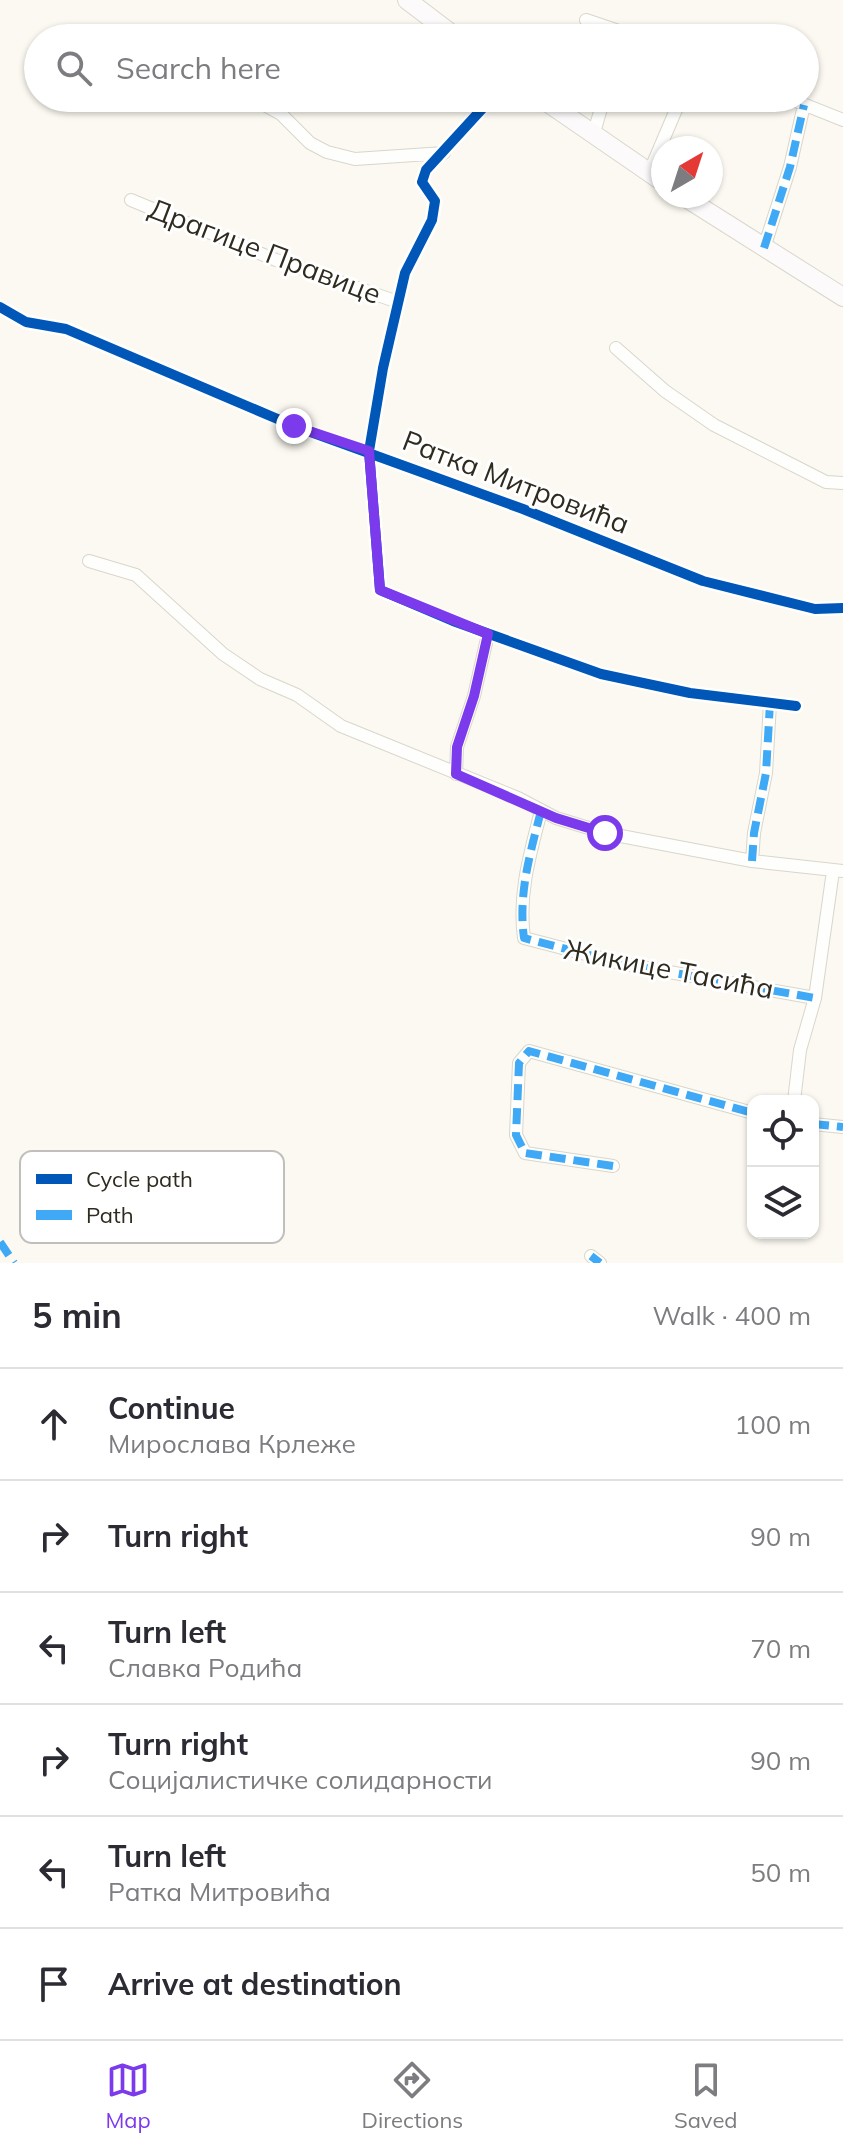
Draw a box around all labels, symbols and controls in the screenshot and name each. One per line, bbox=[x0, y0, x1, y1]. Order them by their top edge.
search box bbox=[24, 24, 819, 112]
icon: search bbox=[52, 46, 96, 90]
text: Search here bbox=[116, 49, 281, 87]
north arrow bbox=[651, 136, 723, 208]
street label: Драгице Правице bbox=[144, 190, 386, 311]
route end bbox=[276, 408, 312, 444]
street label: Ратка Митровића bbox=[398, 422, 634, 541]
route start bbox=[587, 815, 623, 851]
street label: Жикице Тасића bbox=[561, 931, 777, 1006]
map controls bbox=[747, 1095, 819, 1239]
button: locate bbox=[747, 1095, 819, 1167]
legend bbox=[20, 1151, 284, 1243]
text: Cycle path bbox=[86, 1165, 193, 1193]
button: layers bbox=[747, 1167, 819, 1239]
text: Path bbox=[86, 1201, 134, 1229]
text: 5 min bbox=[32, 1294, 122, 1337]
text: Walk · 400 m bbox=[652, 1299, 811, 1332]
text: Continue bbox=[108, 1389, 235, 1427]
icon: ahead bbox=[32, 1402, 76, 1446]
text: 100 m bbox=[735, 1408, 811, 1441]
text: Мирослава Крлеже bbox=[108, 1427, 356, 1460]
icon: right bbox=[32, 1514, 76, 1558]
text: Turn right bbox=[108, 1517, 248, 1555]
text: 90 m bbox=[750, 1520, 811, 1553]
text: Turn left bbox=[108, 1613, 226, 1651]
icon: left bbox=[32, 1626, 76, 1670]
text: 70 m bbox=[750, 1632, 811, 1665]
text: Славка Родића bbox=[108, 1651, 302, 1684]
text: Turn right bbox=[108, 1725, 248, 1763]
icon: right bbox=[32, 1738, 76, 1782]
text: 90 m bbox=[750, 1744, 811, 1777]
text: Социјалистичке солидарности bbox=[108, 1763, 493, 1796]
text: Turn left bbox=[108, 1837, 226, 1875]
icon: left bbox=[32, 1850, 76, 1894]
text: 50 m bbox=[750, 1856, 811, 1889]
text: Ратка Митровића bbox=[108, 1875, 331, 1908]
icon: arrive bbox=[32, 1962, 76, 2006]
text: Arrive at destination bbox=[108, 1965, 402, 2003]
tab: Map bbox=[105, 2058, 151, 2134]
tab: Directions bbox=[362, 2058, 463, 2134]
tab: Saved bbox=[674, 2058, 738, 2134]

